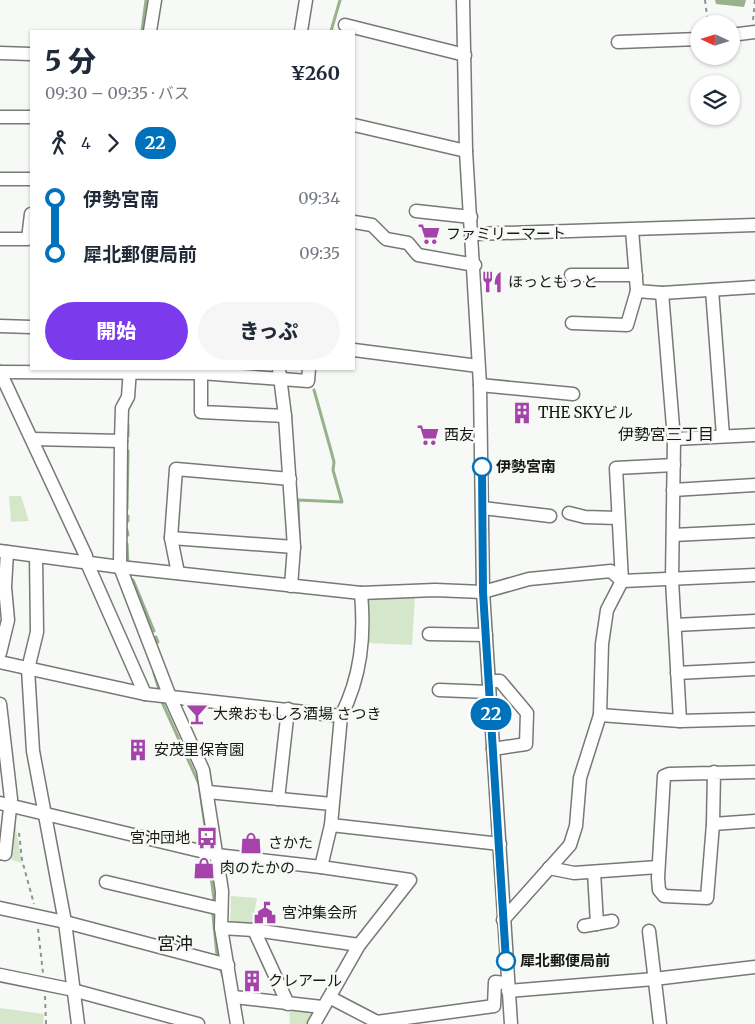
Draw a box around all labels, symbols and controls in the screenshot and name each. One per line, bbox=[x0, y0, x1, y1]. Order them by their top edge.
north arrow bbox=[690, 15, 740, 65]
map controls bbox=[690, 15, 740, 125]
text: 5 分 bbox=[45, 43, 96, 79]
text: ¥260 bbox=[290, 61, 340, 85]
button: layers bbox=[690, 75, 740, 125]
text: 09:30 – 09:35 · バス bbox=[45, 83, 190, 103]
icon: walk bbox=[45, 129, 73, 157]
icon: forward bbox=[99, 129, 127, 157]
text: 22 bbox=[145, 131, 166, 154]
text: 4 bbox=[81, 133, 91, 153]
text: 伊勢宮南 bbox=[83, 187, 159, 211]
text: 09:34 bbox=[298, 188, 340, 208]
supermarket icon: ファミリーマート bbox=[416, 221, 442, 247]
place label: ファミリーマート bbox=[446, 224, 566, 243]
text: 犀北郵便局前 bbox=[83, 242, 197, 266]
text: 09:35 bbox=[299, 243, 340, 263]
restaurant icon: ほっともっと bbox=[479, 269, 505, 295]
place label: ほっともっと bbox=[508, 272, 598, 291]
button: 開始 bbox=[45, 302, 188, 360]
button: きっぷ bbox=[198, 302, 340, 360]
building icon: THE SKYビル bbox=[509, 400, 535, 426]
place label: THE SKYビル bbox=[538, 403, 633, 422]
supermarket icon: 西友 bbox=[415, 422, 441, 448]
district label: 伊勢宮三丁目 bbox=[618, 424, 714, 444]
place label: 西友 bbox=[444, 425, 474, 444]
marker: 伊勢宮南 bbox=[472, 457, 492, 477]
place label: 伊勢宮南 bbox=[496, 457, 556, 476]
line badge: 22 bbox=[468, 698, 514, 730]
bar icon: 大衆おもしろ酒場 さつき bbox=[184, 701, 210, 727]
text: 22 bbox=[481, 702, 501, 725]
place label: 大衆おもしろ酒場 さつき bbox=[213, 704, 382, 723]
building icon: 安茂里保育園 bbox=[125, 737, 151, 763]
place label: 安茂里保育園 bbox=[154, 740, 244, 759]
bus stop icon: 宮沖団地 bbox=[194, 825, 220, 851]
place label: 宮沖団地 bbox=[130, 828, 190, 847]
shop icon: さかた bbox=[238, 830, 264, 856]
place label: さかた bbox=[268, 833, 313, 852]
shop icon: 肉のたかの bbox=[191, 855, 217, 881]
place label: 肉のたかの bbox=[220, 858, 295, 877]
public building icon: 宮沖集会所 bbox=[252, 900, 278, 926]
place label: 宮沖集会所 bbox=[282, 903, 357, 922]
district label: 宮沖 bbox=[157, 932, 193, 955]
marker: 犀北郵便局前 bbox=[496, 951, 516, 971]
place label: 犀北郵便局前 bbox=[520, 951, 610, 970]
building icon: クレアール bbox=[239, 968, 265, 994]
place label: クレアール bbox=[268, 971, 342, 990]

